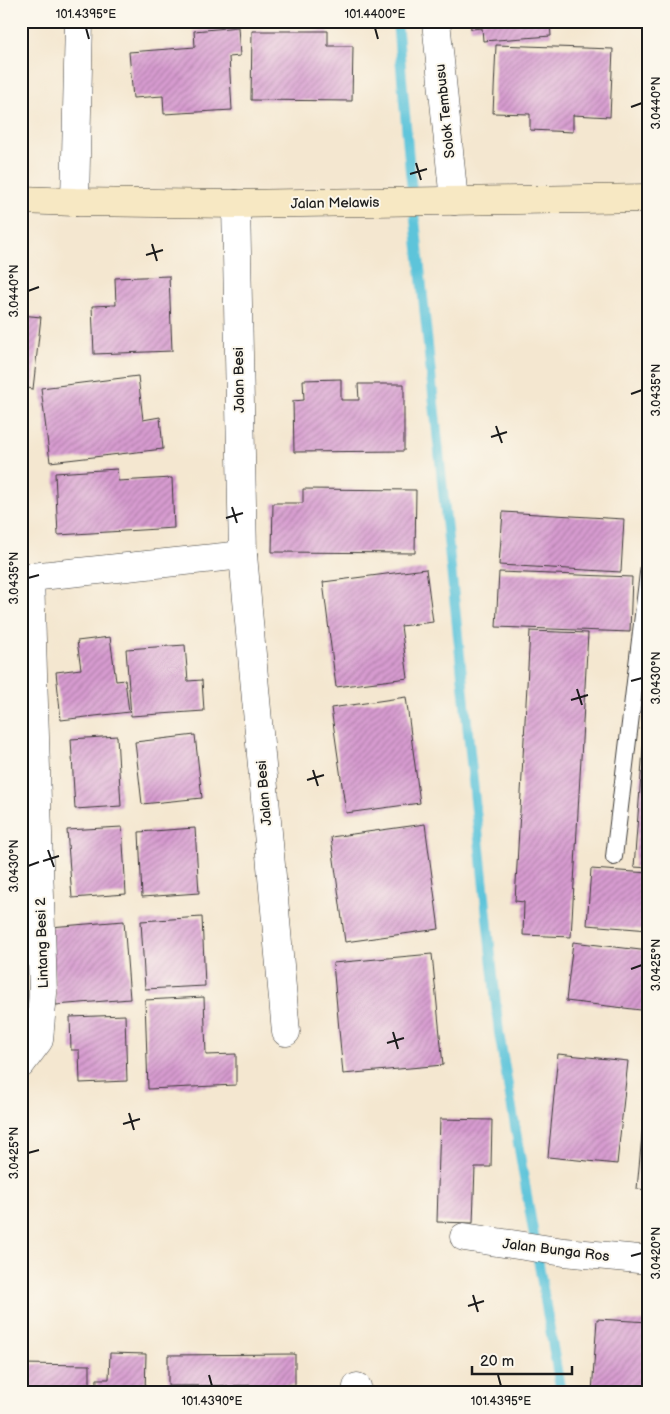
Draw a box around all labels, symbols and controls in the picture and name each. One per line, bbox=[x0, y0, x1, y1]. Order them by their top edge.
text: 101.4395°E bbox=[56, 7, 116, 22]
text: 101.4400°E bbox=[345, 7, 406, 22]
street label: Solok Tembusu bbox=[432, 63, 458, 159]
text: 3.0440°N bbox=[649, 76, 664, 130]
street label: Jalan Melawis bbox=[291, 194, 379, 212]
text: 3.0440°N bbox=[7, 264, 22, 318]
street label: Jalan Besi bbox=[230, 347, 248, 413]
text: 3.0435°N bbox=[649, 364, 664, 416]
text: 3.0435°N bbox=[7, 552, 22, 604]
text: 3.0430°N bbox=[649, 651, 664, 705]
street label: Jalan Besi bbox=[253, 760, 275, 826]
text: 3.0430°N bbox=[7, 839, 22, 893]
street label: Lintang Besi 2 bbox=[32, 897, 52, 989]
text: 3.0425°N bbox=[649, 939, 664, 991]
text: 3.0425°N bbox=[7, 1127, 22, 1179]
text: 3.0420°N bbox=[649, 1227, 664, 1279]
street label: Jalan Bunga Ros bbox=[502, 1235, 610, 1265]
scale bar bbox=[472, 1344, 572, 1376]
text: 20 m bbox=[480, 1352, 514, 1371]
text: 101.4390°E bbox=[182, 1394, 242, 1409]
text: 101.4395°E bbox=[471, 1394, 531, 1409]

